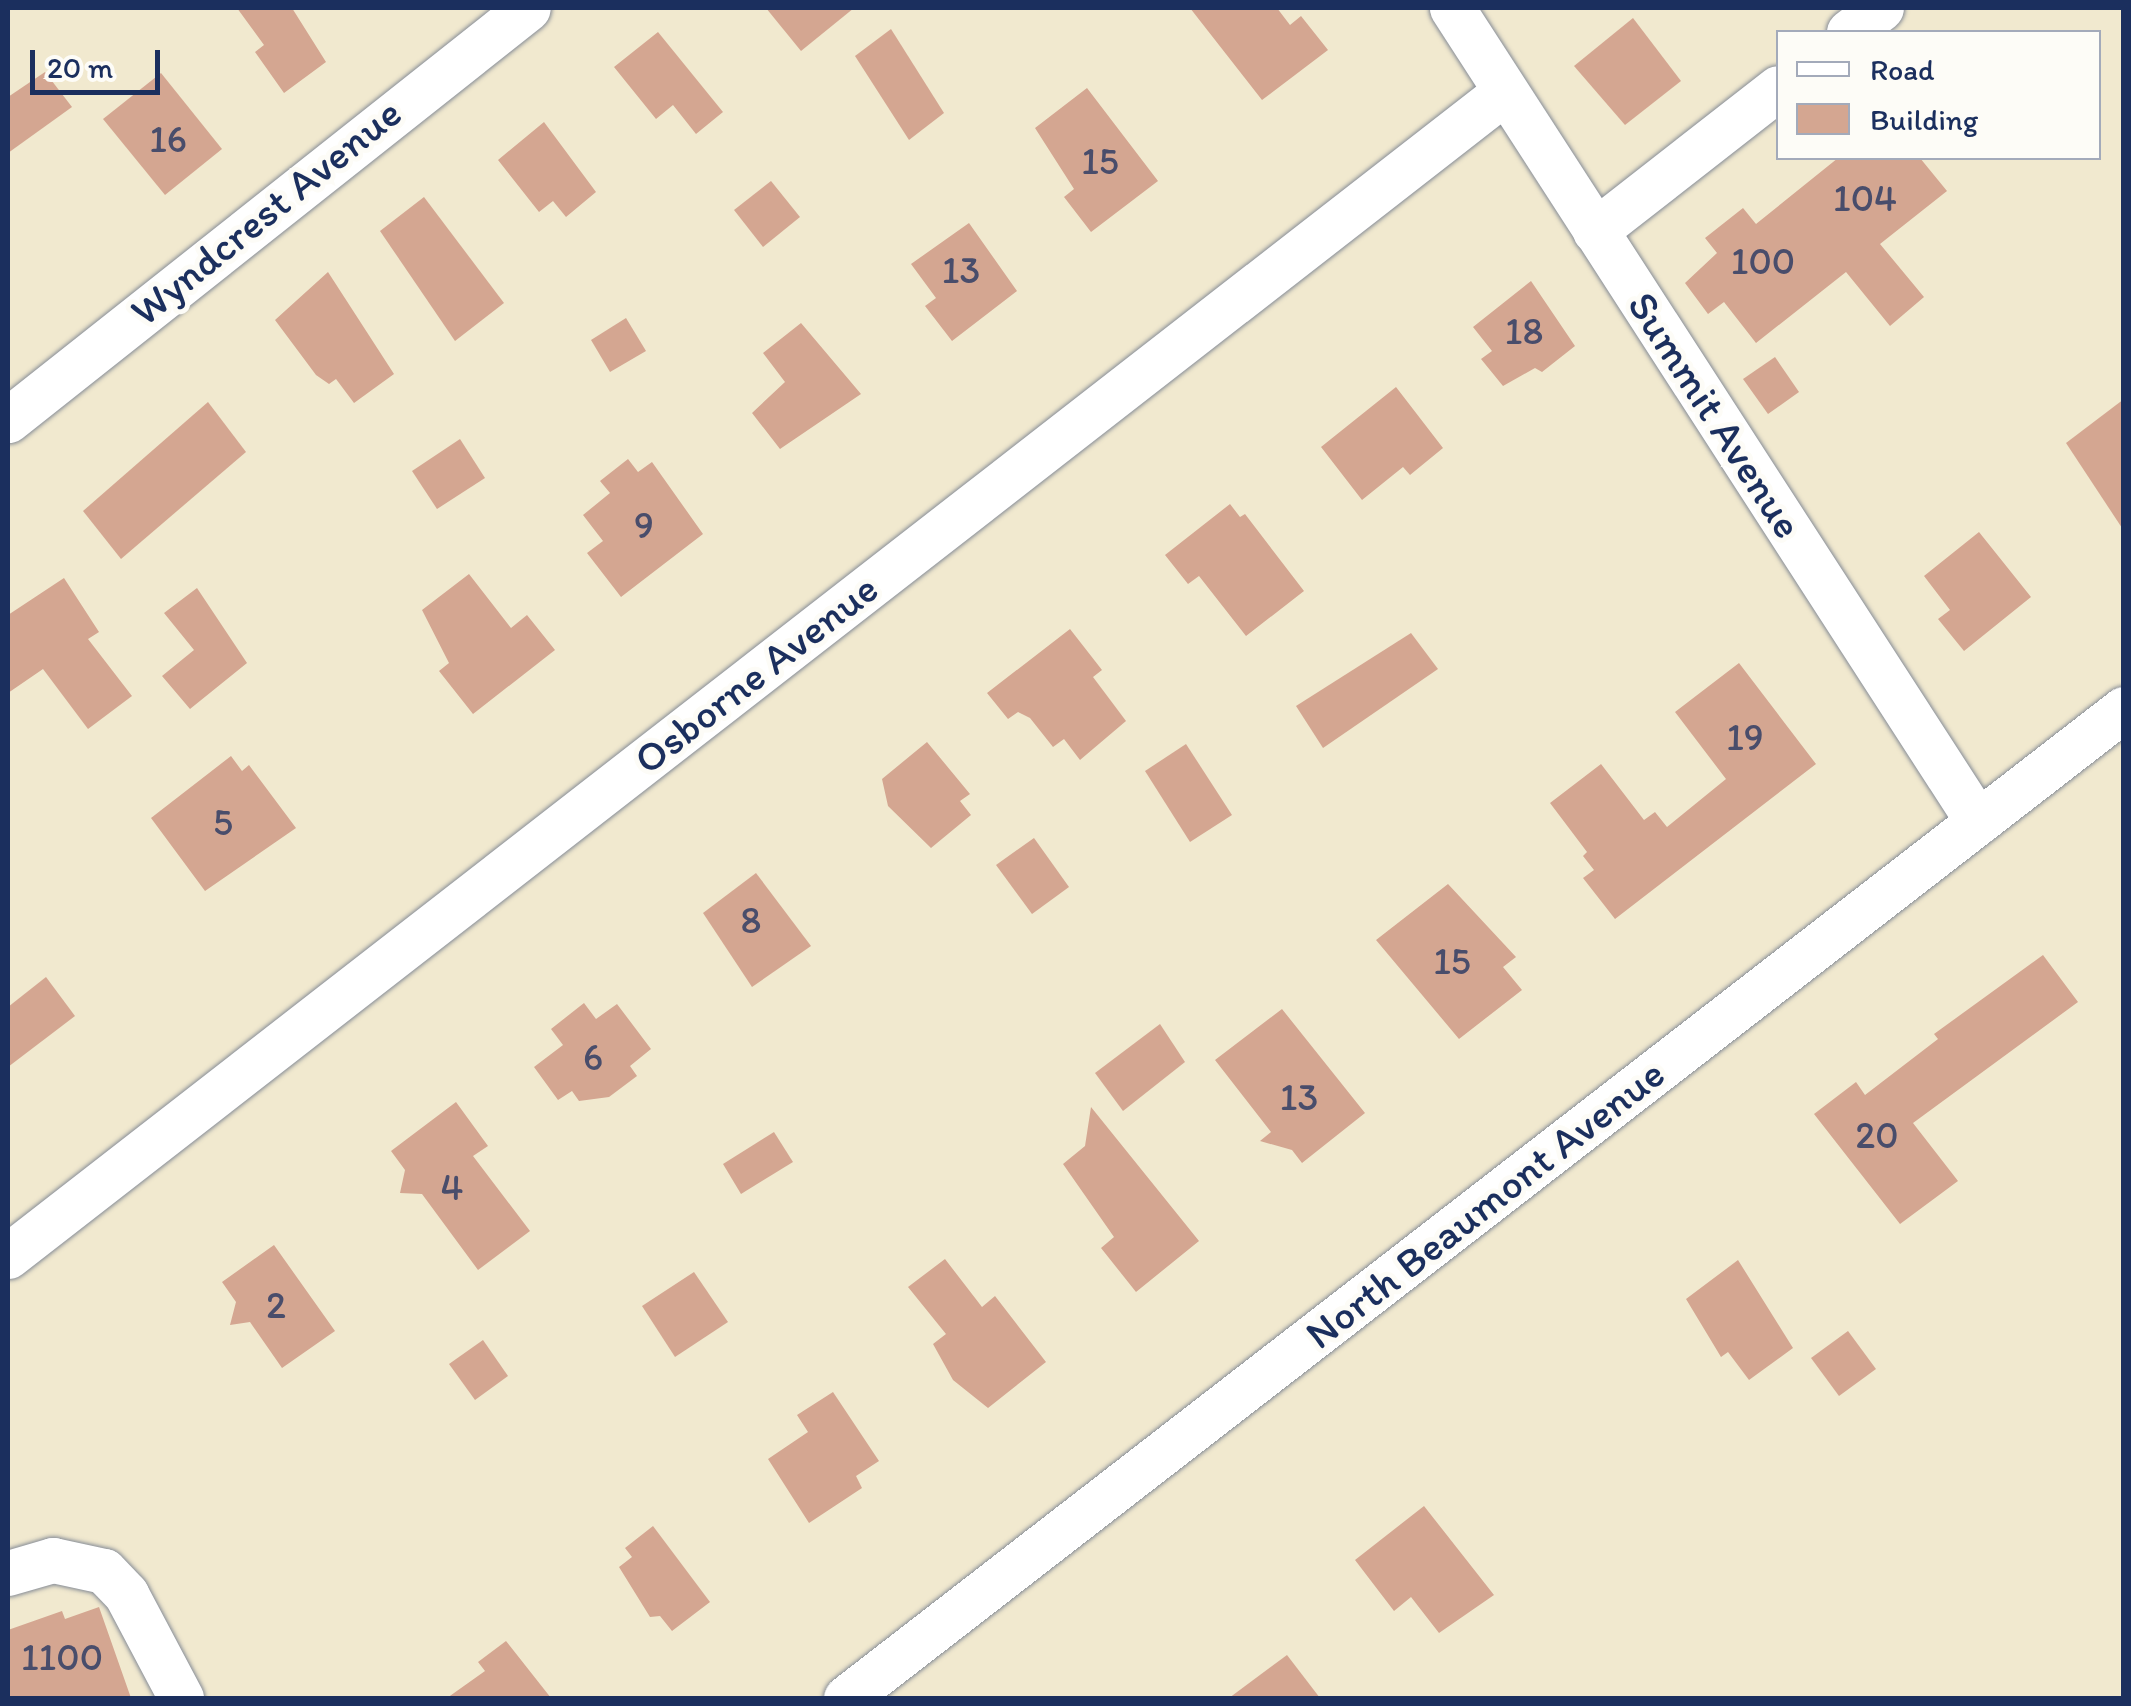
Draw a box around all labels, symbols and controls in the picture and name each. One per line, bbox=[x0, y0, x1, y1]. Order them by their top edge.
scale bar bbox=[35, 30, 165, 92]
legend bbox=[1776, 30, 2101, 160]
text: 20 m bbox=[47, 49, 113, 86]
text: Road bbox=[1870, 51, 1935, 88]
street label: Wyndcrest Avenue bbox=[121, 88, 411, 336]
text: Building bbox=[1870, 101, 1978, 138]
house number: 16 bbox=[149, 117, 187, 163]
house number: 15 bbox=[1081, 139, 1119, 185]
house number: 104 bbox=[1833, 176, 1897, 222]
house number: 100 bbox=[1731, 239, 1795, 285]
house number: 13 bbox=[942, 248, 980, 294]
street label: Summit Avenue bbox=[1617, 282, 1813, 548]
house number: 18 bbox=[1505, 309, 1543, 355]
house number: 9 bbox=[634, 503, 654, 549]
street label: Osborne Avenue bbox=[625, 564, 887, 784]
house number: 19 bbox=[1726, 715, 1764, 761]
house number: 5 bbox=[213, 800, 233, 846]
house number: 8 bbox=[741, 898, 761, 944]
house number: 15 bbox=[1433, 939, 1471, 985]
house number: 6 bbox=[583, 1035, 603, 1081]
street label: North Beaumont Avenue bbox=[1296, 1048, 1674, 1360]
house number: 13 bbox=[1280, 1075, 1318, 1121]
house number: 20 bbox=[1855, 1113, 1899, 1159]
house number: 4 bbox=[441, 1165, 463, 1211]
house number: 2 bbox=[266, 1283, 286, 1329]
house number: 1100 bbox=[21, 1635, 103, 1681]

